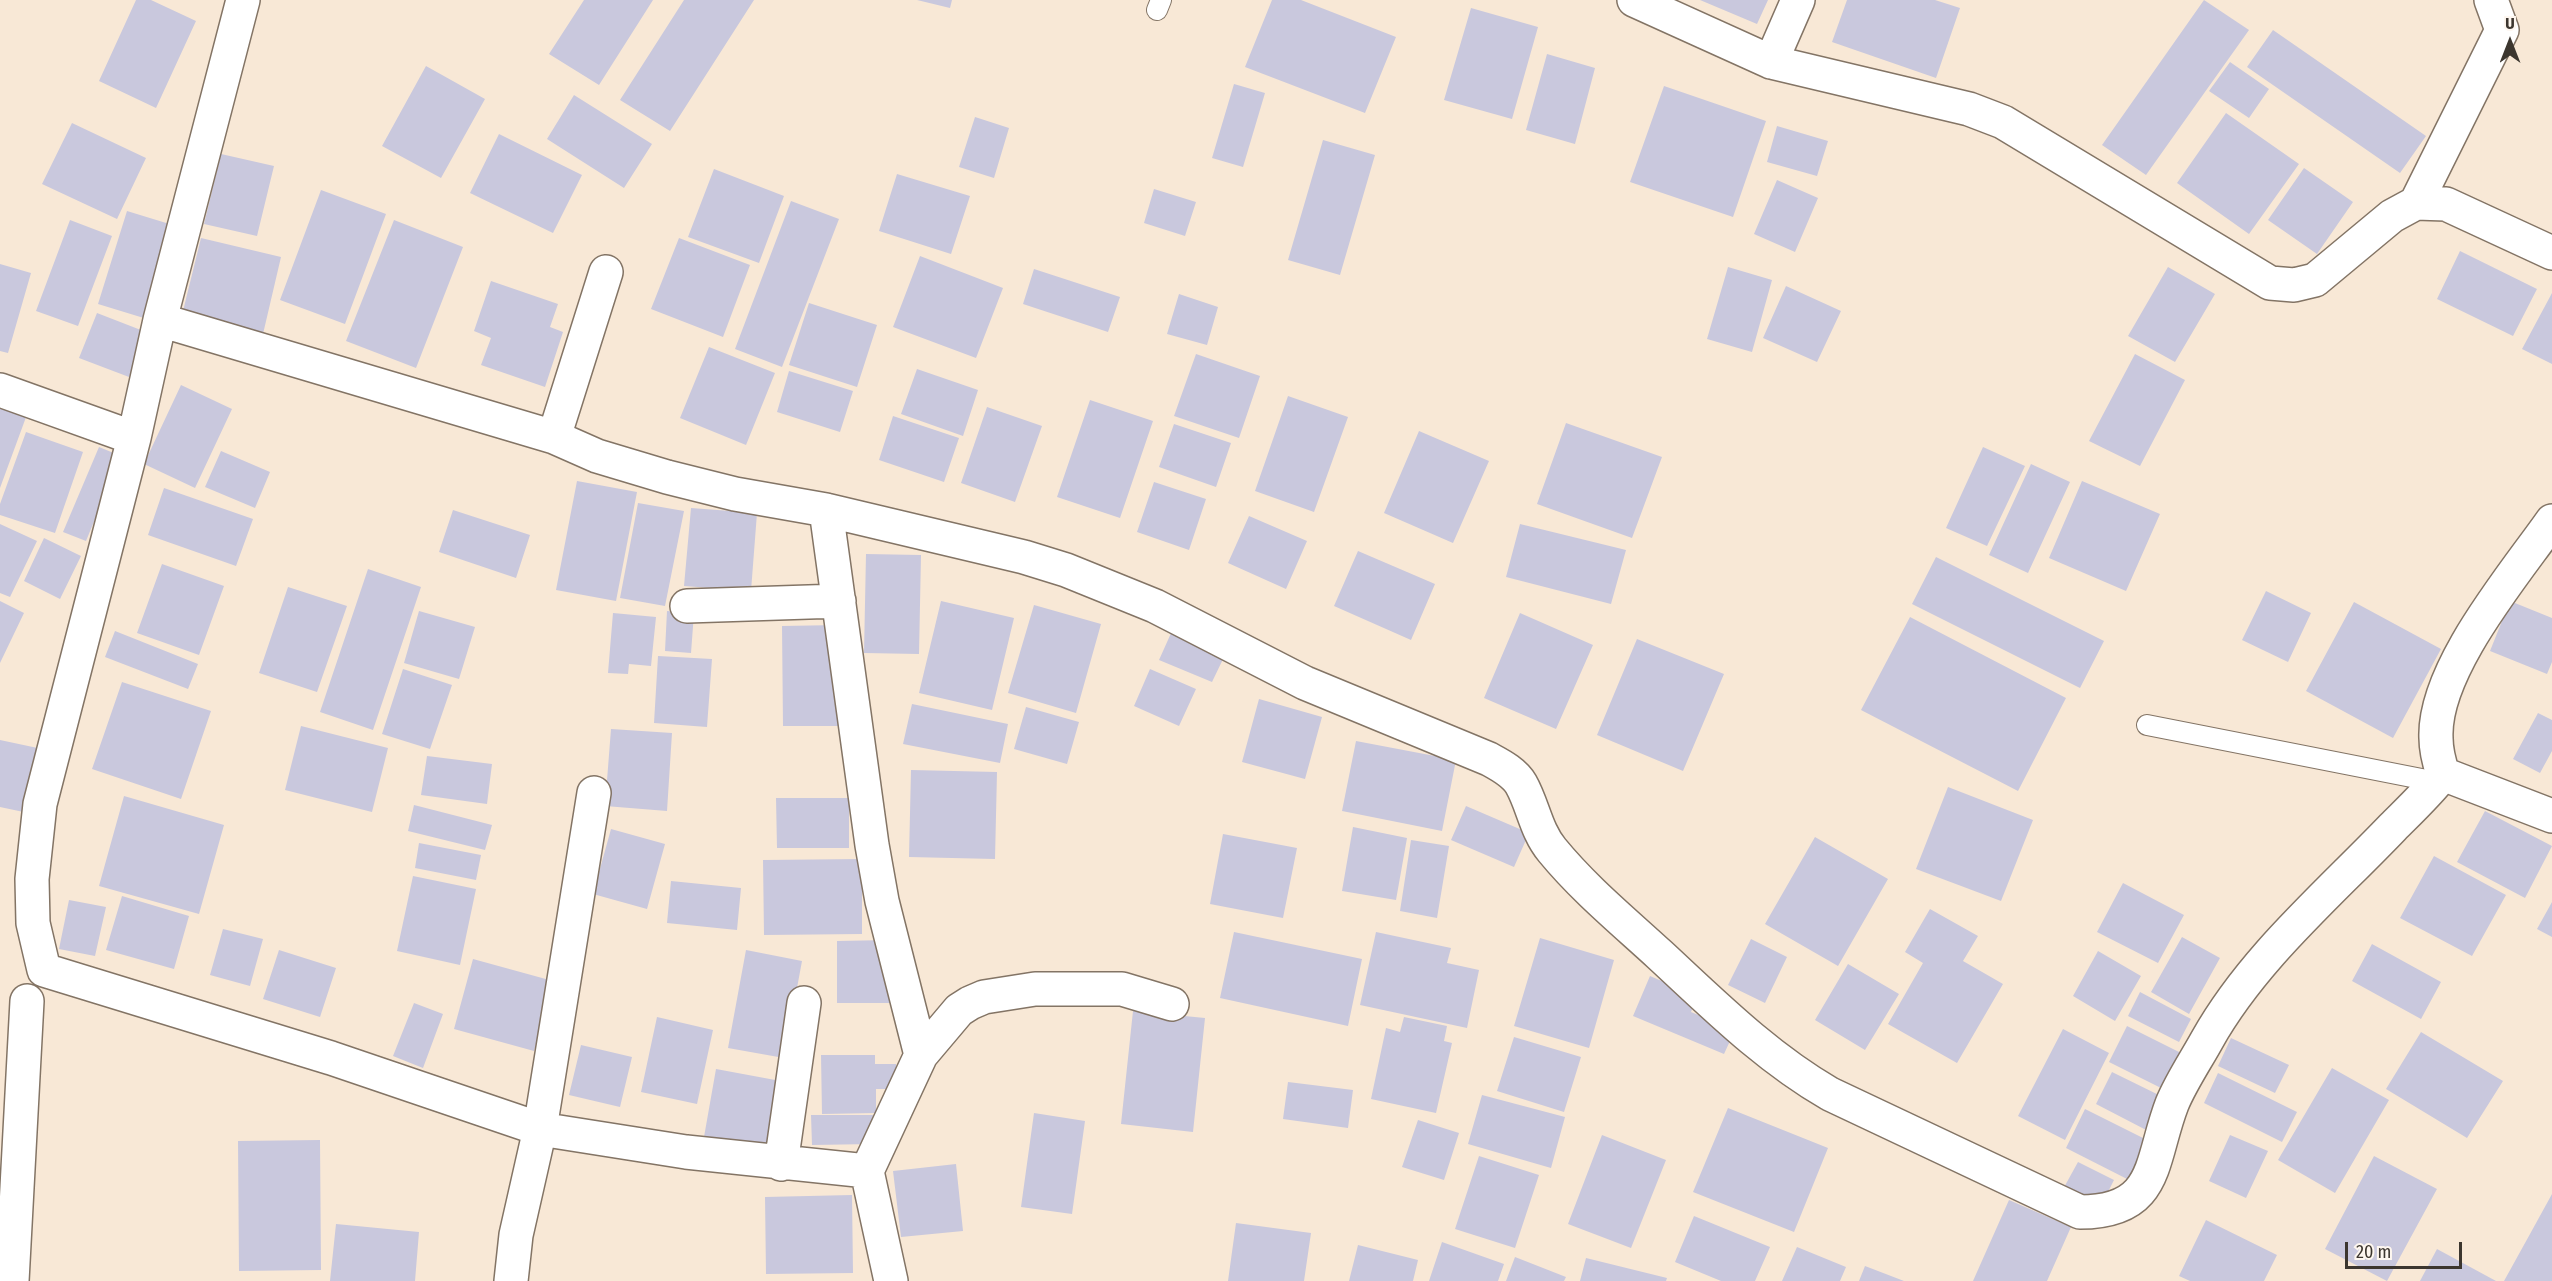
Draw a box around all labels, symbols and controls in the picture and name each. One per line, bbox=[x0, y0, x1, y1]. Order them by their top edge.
north arrow bbox=[2480, 12, 2540, 72]
text: U bbox=[2505, 14, 2515, 33]
scale bar bbox=[2348, 1230, 2465, 1268]
text: 20 m bbox=[2356, 1241, 2391, 1263]

